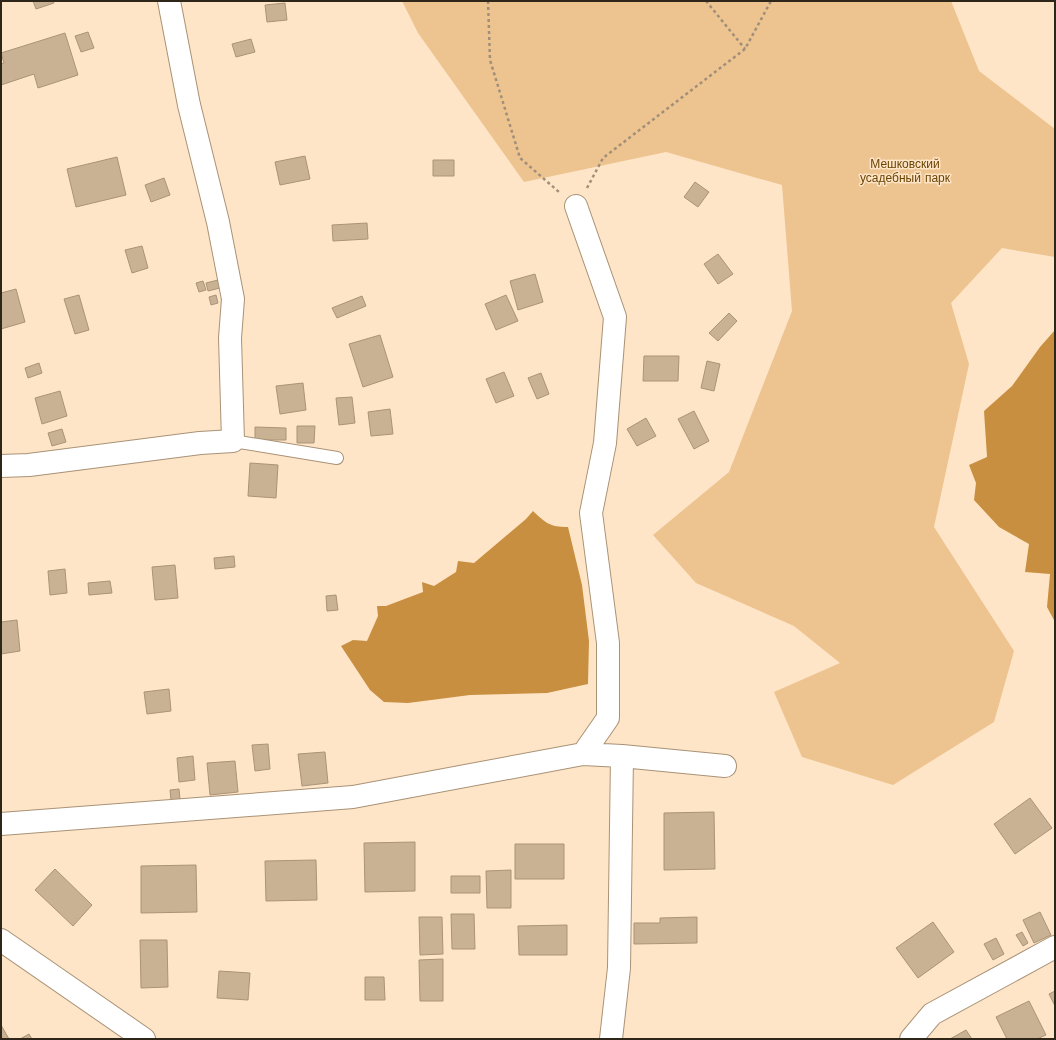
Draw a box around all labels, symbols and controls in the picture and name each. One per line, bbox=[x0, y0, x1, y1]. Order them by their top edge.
park label: Мешковский усадебный парк bbox=[860, 157, 951, 185]

